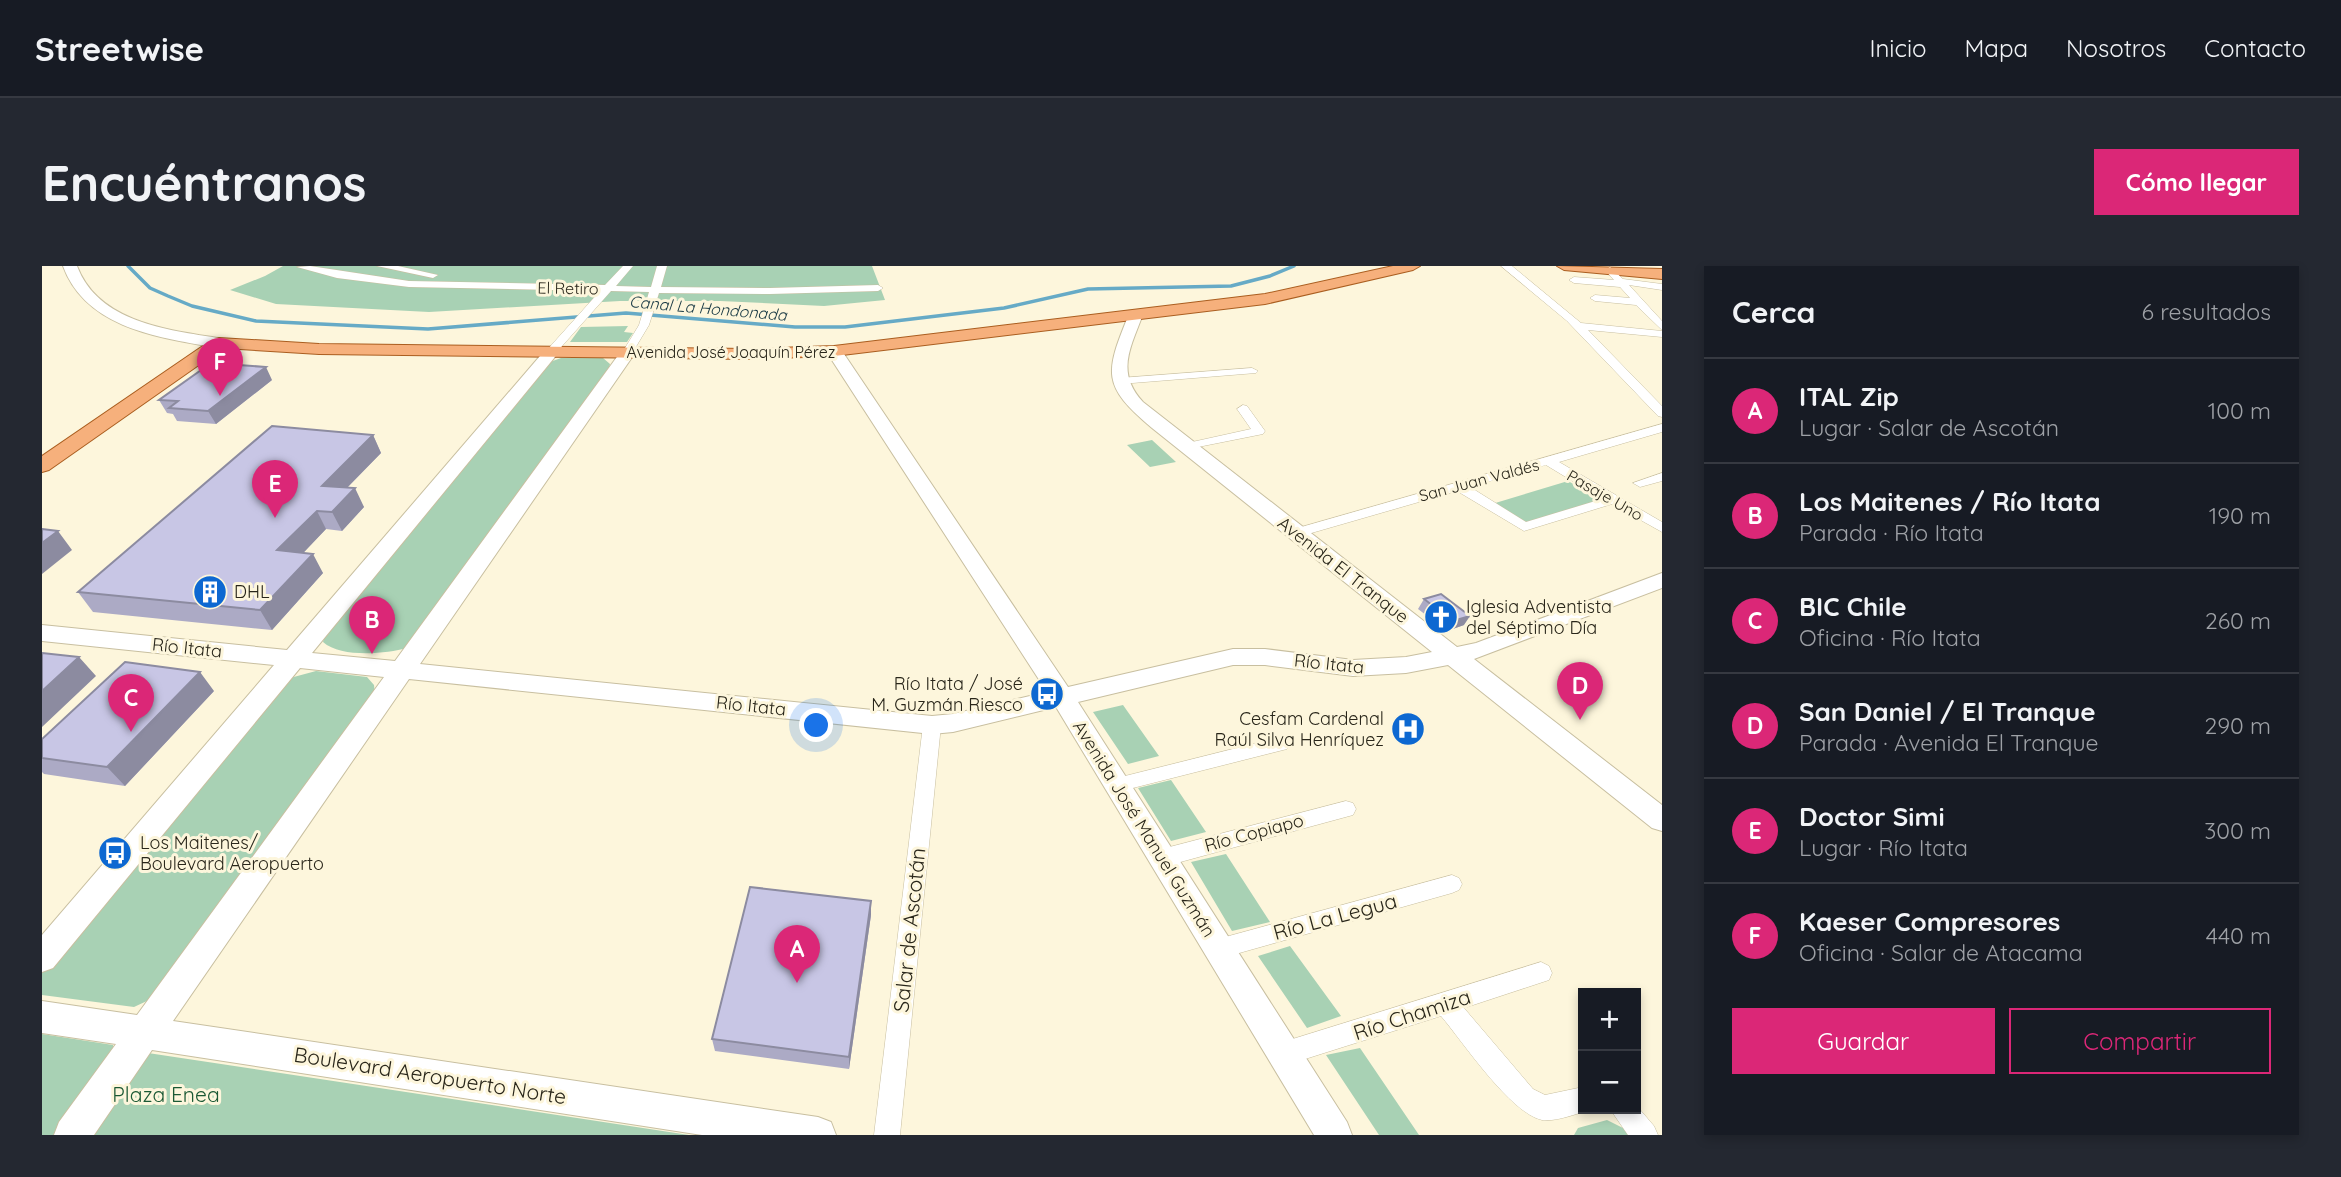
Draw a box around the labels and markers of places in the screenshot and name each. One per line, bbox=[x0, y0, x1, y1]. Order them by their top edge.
pin: F bbox=[197, 338, 243, 396]
pin: E bbox=[252, 460, 298, 518]
building icon: DHL bbox=[191, 573, 229, 611]
place label: DHL bbox=[234, 580, 270, 603]
place label: Iglesia Adventista del Séptimo Día bbox=[1466, 595, 1612, 639]
pin: B bbox=[349, 596, 395, 654]
church icon: Iglesia Adventista del Séptimo Día bbox=[1422, 598, 1460, 636]
pin: D bbox=[1557, 662, 1603, 720]
place label: Río Itata / José M. Guzmán Riesco bbox=[871, 672, 1023, 716]
pin: C bbox=[108, 674, 154, 732]
bus stop icon: Río Itata / José M. Guzmán Riesco bbox=[1028, 675, 1066, 713]
place label: Cesfam Cardenal Raúl Silva Henríquez bbox=[1215, 707, 1384, 751]
hospital icon: Cesfam Cardenal Raúl Silva Henríquez bbox=[1389, 710, 1427, 748]
place label: Los Maitenes/ Boulevard Aeropuerto bbox=[140, 831, 324, 875]
bus stop icon: Los Maitenes/ Boulevard Aeropuerto bbox=[96, 834, 134, 872]
pin: A bbox=[774, 925, 820, 983]

